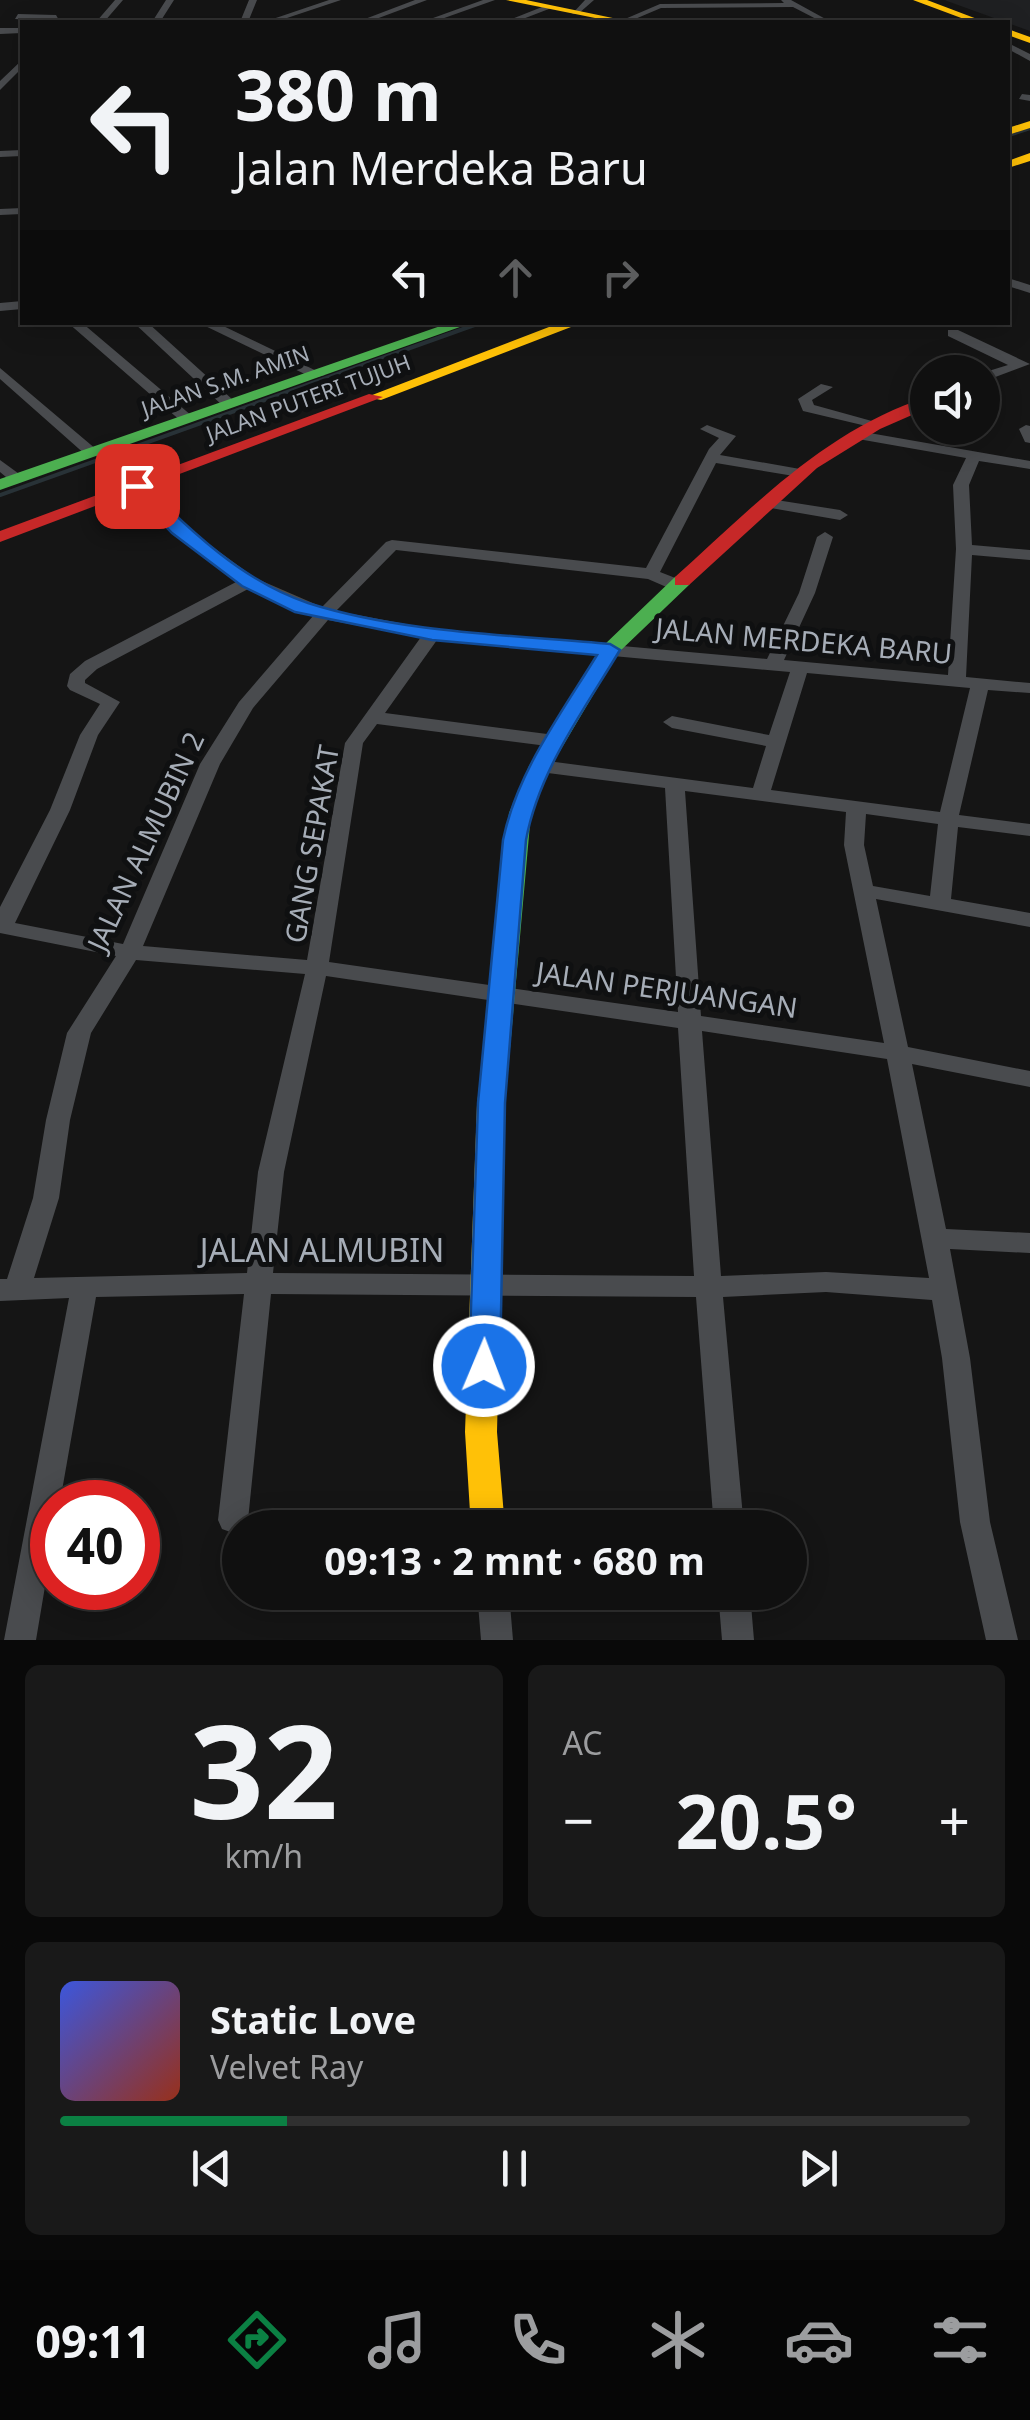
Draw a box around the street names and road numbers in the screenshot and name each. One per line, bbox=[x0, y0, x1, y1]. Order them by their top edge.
street label: JALAN S.M. AMIN bbox=[135, 337, 313, 423]
street label: JALAN PUTERI TUJUH bbox=[200, 346, 414, 449]
street label: JALAN MERDEKA BARU bbox=[651, 608, 954, 672]
street label: JALAN ALMUBIN 2 bbox=[76, 725, 212, 959]
street label: GANG SEPAKAT bbox=[275, 742, 347, 946]
street label: JALAN PERJUANGAN bbox=[531, 951, 800, 1026]
street label: JALAN ALMUBIN bbox=[197, 1228, 444, 1271]

